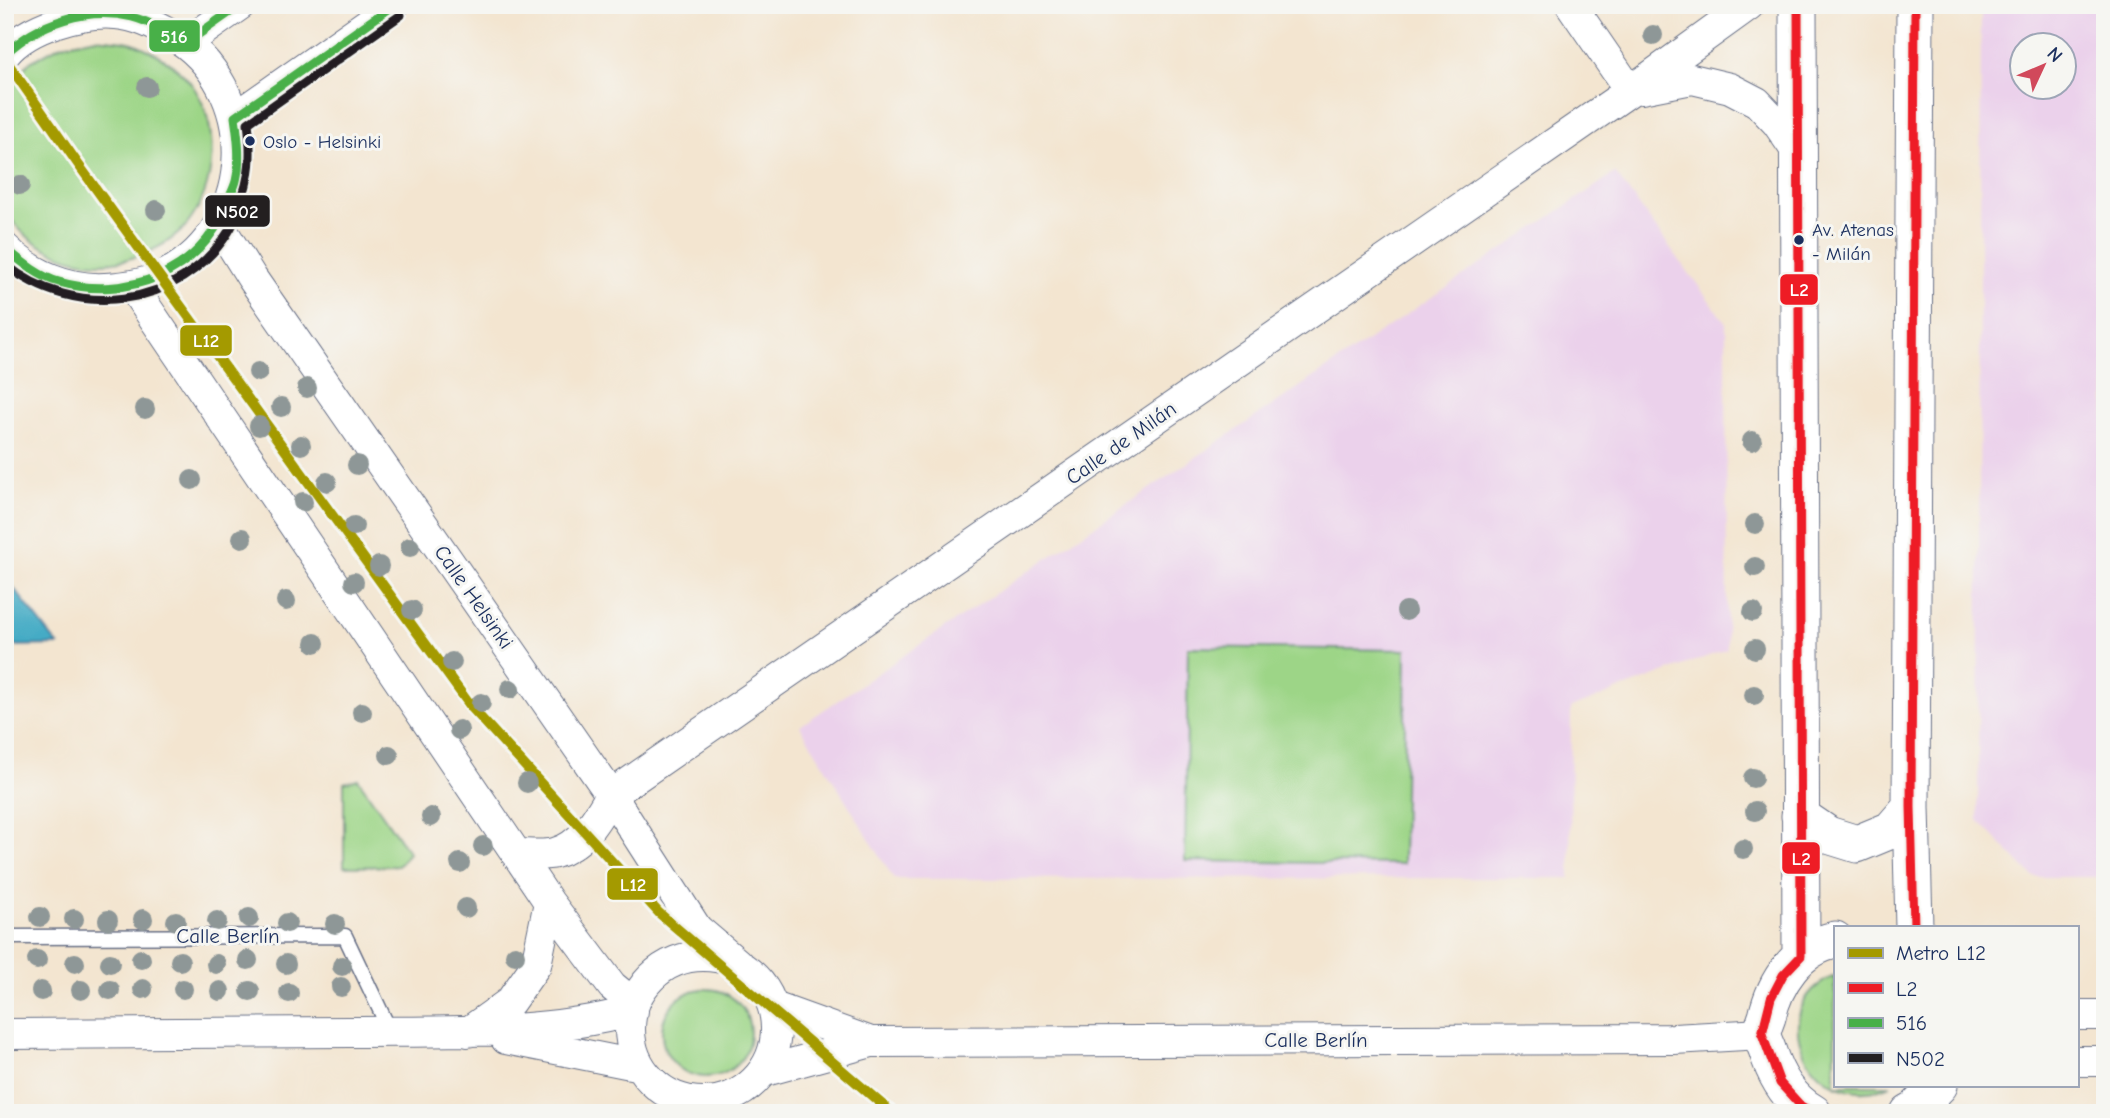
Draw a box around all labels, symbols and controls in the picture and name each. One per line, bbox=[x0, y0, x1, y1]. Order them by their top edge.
line badge: 516 bbox=[148, 19, 201, 53]
text: 516 bbox=[160, 26, 188, 48]
north arrow bbox=[2008, 32, 2078, 102]
text: N bbox=[2042, 43, 2067, 67]
place label: Oslo - Helsinki bbox=[263, 131, 381, 153]
marker: Oslo - Helsinki bbox=[243, 134, 257, 148]
line badge: N502 bbox=[204, 194, 271, 228]
text: N502 bbox=[216, 201, 258, 223]
place label: Av. Atenas - Milán bbox=[1812, 219, 1894, 265]
marker: Av. Atenas - Milán bbox=[1792, 233, 1806, 247]
line badge: L2 bbox=[1779, 273, 1819, 306]
text: L2 bbox=[1789, 279, 1809, 301]
line badge: L12 bbox=[179, 324, 233, 357]
text: L12 bbox=[193, 330, 219, 352]
street label: Calle de Milán bbox=[1061, 396, 1181, 490]
street label: Calle Helsinki bbox=[430, 541, 518, 653]
line badge: L2 bbox=[1781, 841, 1821, 875]
text: L2 bbox=[1791, 848, 1811, 870]
line badge: L12 bbox=[606, 867, 659, 901]
text: L12 bbox=[620, 874, 646, 896]
street label: Calle Berlín bbox=[176, 924, 280, 948]
legend bbox=[1834, 926, 2078, 1086]
text: Metro L12 bbox=[1896, 941, 1986, 965]
text: L2 bbox=[1896, 977, 1917, 1001]
text: 516 bbox=[1896, 1011, 1927, 1035]
street label: Calle Berlín bbox=[1264, 1028, 1368, 1052]
text: N502 bbox=[1896, 1047, 1945, 1071]

